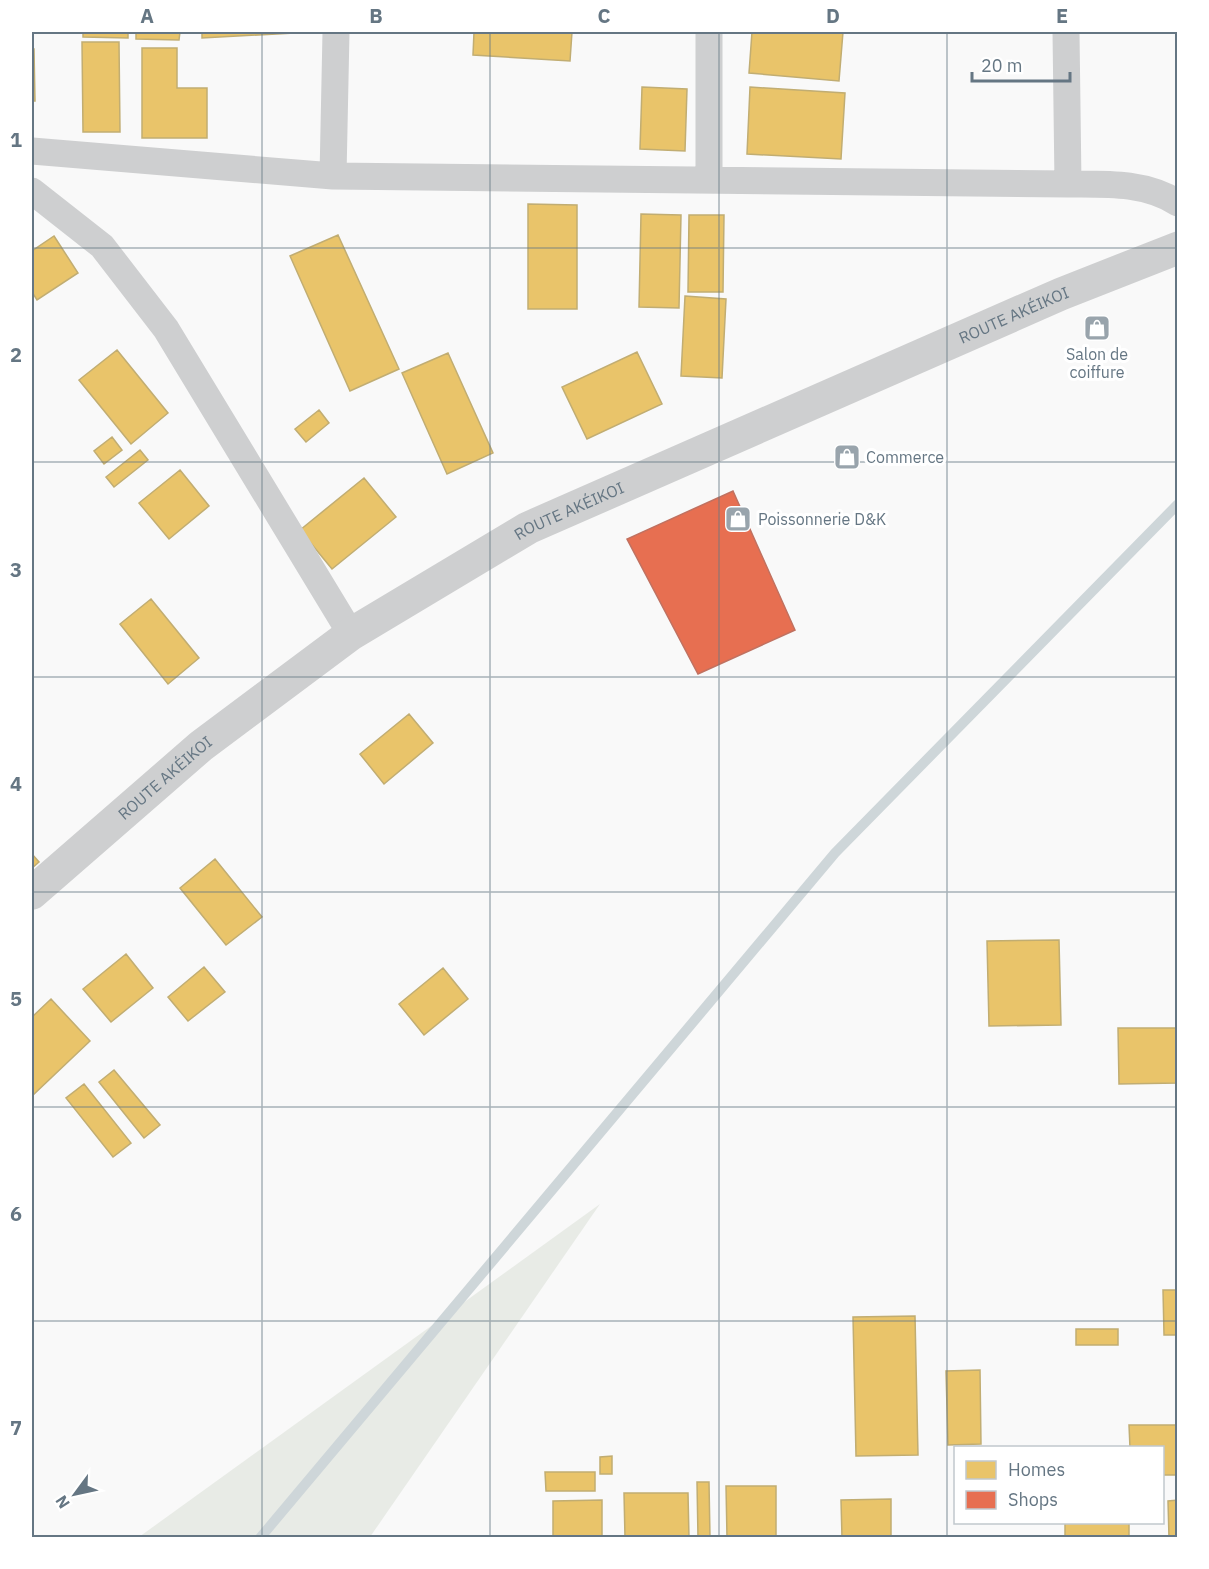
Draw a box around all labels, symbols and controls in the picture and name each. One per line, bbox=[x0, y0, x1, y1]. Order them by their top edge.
text: A bbox=[140, 2, 154, 29]
text: B bbox=[369, 2, 383, 29]
text: C bbox=[597, 2, 611, 29]
text: D bbox=[826, 2, 840, 29]
text: E bbox=[1056, 2, 1068, 29]
scale bar bbox=[972, 45, 1070, 83]
text: 20 m bbox=[981, 54, 1023, 77]
text: 1 bbox=[10, 126, 22, 153]
street label: ROUTE AKÉIKOI bbox=[956, 282, 1072, 348]
shop icon: Salon de coiffure bbox=[1082, 313, 1112, 343]
text: 2 bbox=[10, 341, 22, 368]
place label: Salon de coiffure bbox=[1066, 344, 1128, 382]
shop icon: Commerce bbox=[832, 442, 862, 472]
place label: Commerce bbox=[866, 447, 944, 467]
street label: ROUTE AKÉIKOI bbox=[510, 477, 627, 544]
shop icon: Poissonnerie D&K bbox=[723, 504, 753, 534]
place label: Poissonnerie D&K bbox=[758, 509, 886, 529]
text: 3 bbox=[10, 556, 22, 583]
street label: ROUTE AKÉIKOI bbox=[114, 731, 216, 824]
text: 4 bbox=[10, 770, 22, 797]
text: 5 bbox=[10, 985, 22, 1012]
text: 6 bbox=[10, 1200, 22, 1227]
text: 7 bbox=[10, 1414, 22, 1441]
legend bbox=[954, 1446, 1164, 1524]
text: Homes bbox=[1008, 1458, 1065, 1481]
north arrow bbox=[45, 1464, 105, 1524]
text: Shops bbox=[1008, 1488, 1058, 1511]
text: N bbox=[51, 1492, 74, 1512]

